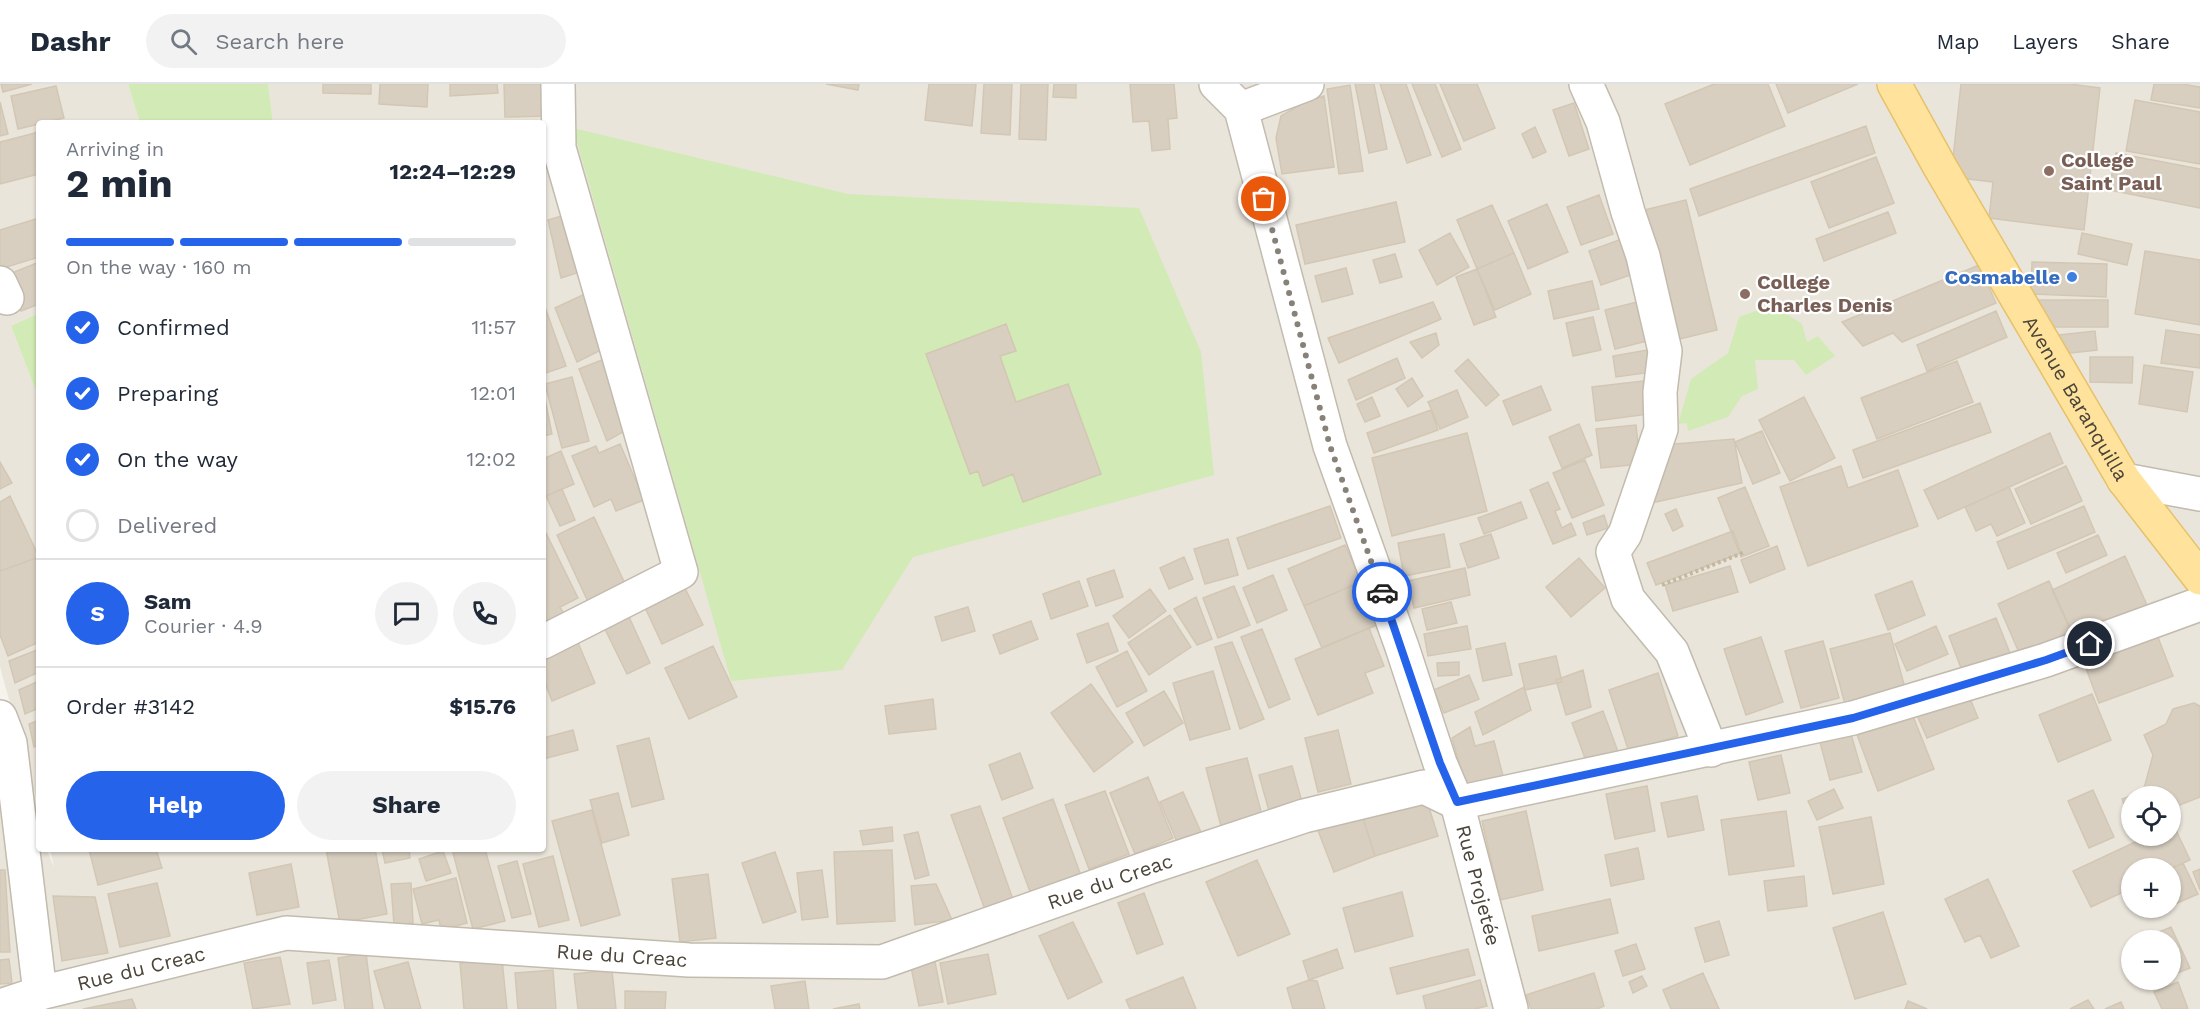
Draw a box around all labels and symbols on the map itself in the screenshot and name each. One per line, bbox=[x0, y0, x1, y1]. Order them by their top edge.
place label: College Saint Paul bbox=[2061, 148, 2162, 195]
marker: College Saint Paul bbox=[2042, 164, 2056, 178]
pin bbox=[1238, 173, 1289, 224]
place label: Cosmabelle bbox=[1945, 265, 2060, 289]
place label: College Charles Denis bbox=[1757, 270, 1893, 317]
marker: Cosmabelle bbox=[2065, 270, 2079, 284]
marker: College Charles Denis bbox=[1738, 287, 1752, 301]
street label: Avenue Baranquilla bbox=[2018, 311, 2134, 485]
courier bbox=[1352, 562, 1412, 622]
pin bbox=[2064, 618, 2115, 669]
street label: Rue Projetée bbox=[1451, 822, 1506, 948]
street label: Rue du Creac bbox=[1044, 848, 1176, 914]
street label: Rue du Creac bbox=[556, 939, 688, 972]
street label: Rue du Creac bbox=[74, 941, 208, 996]

